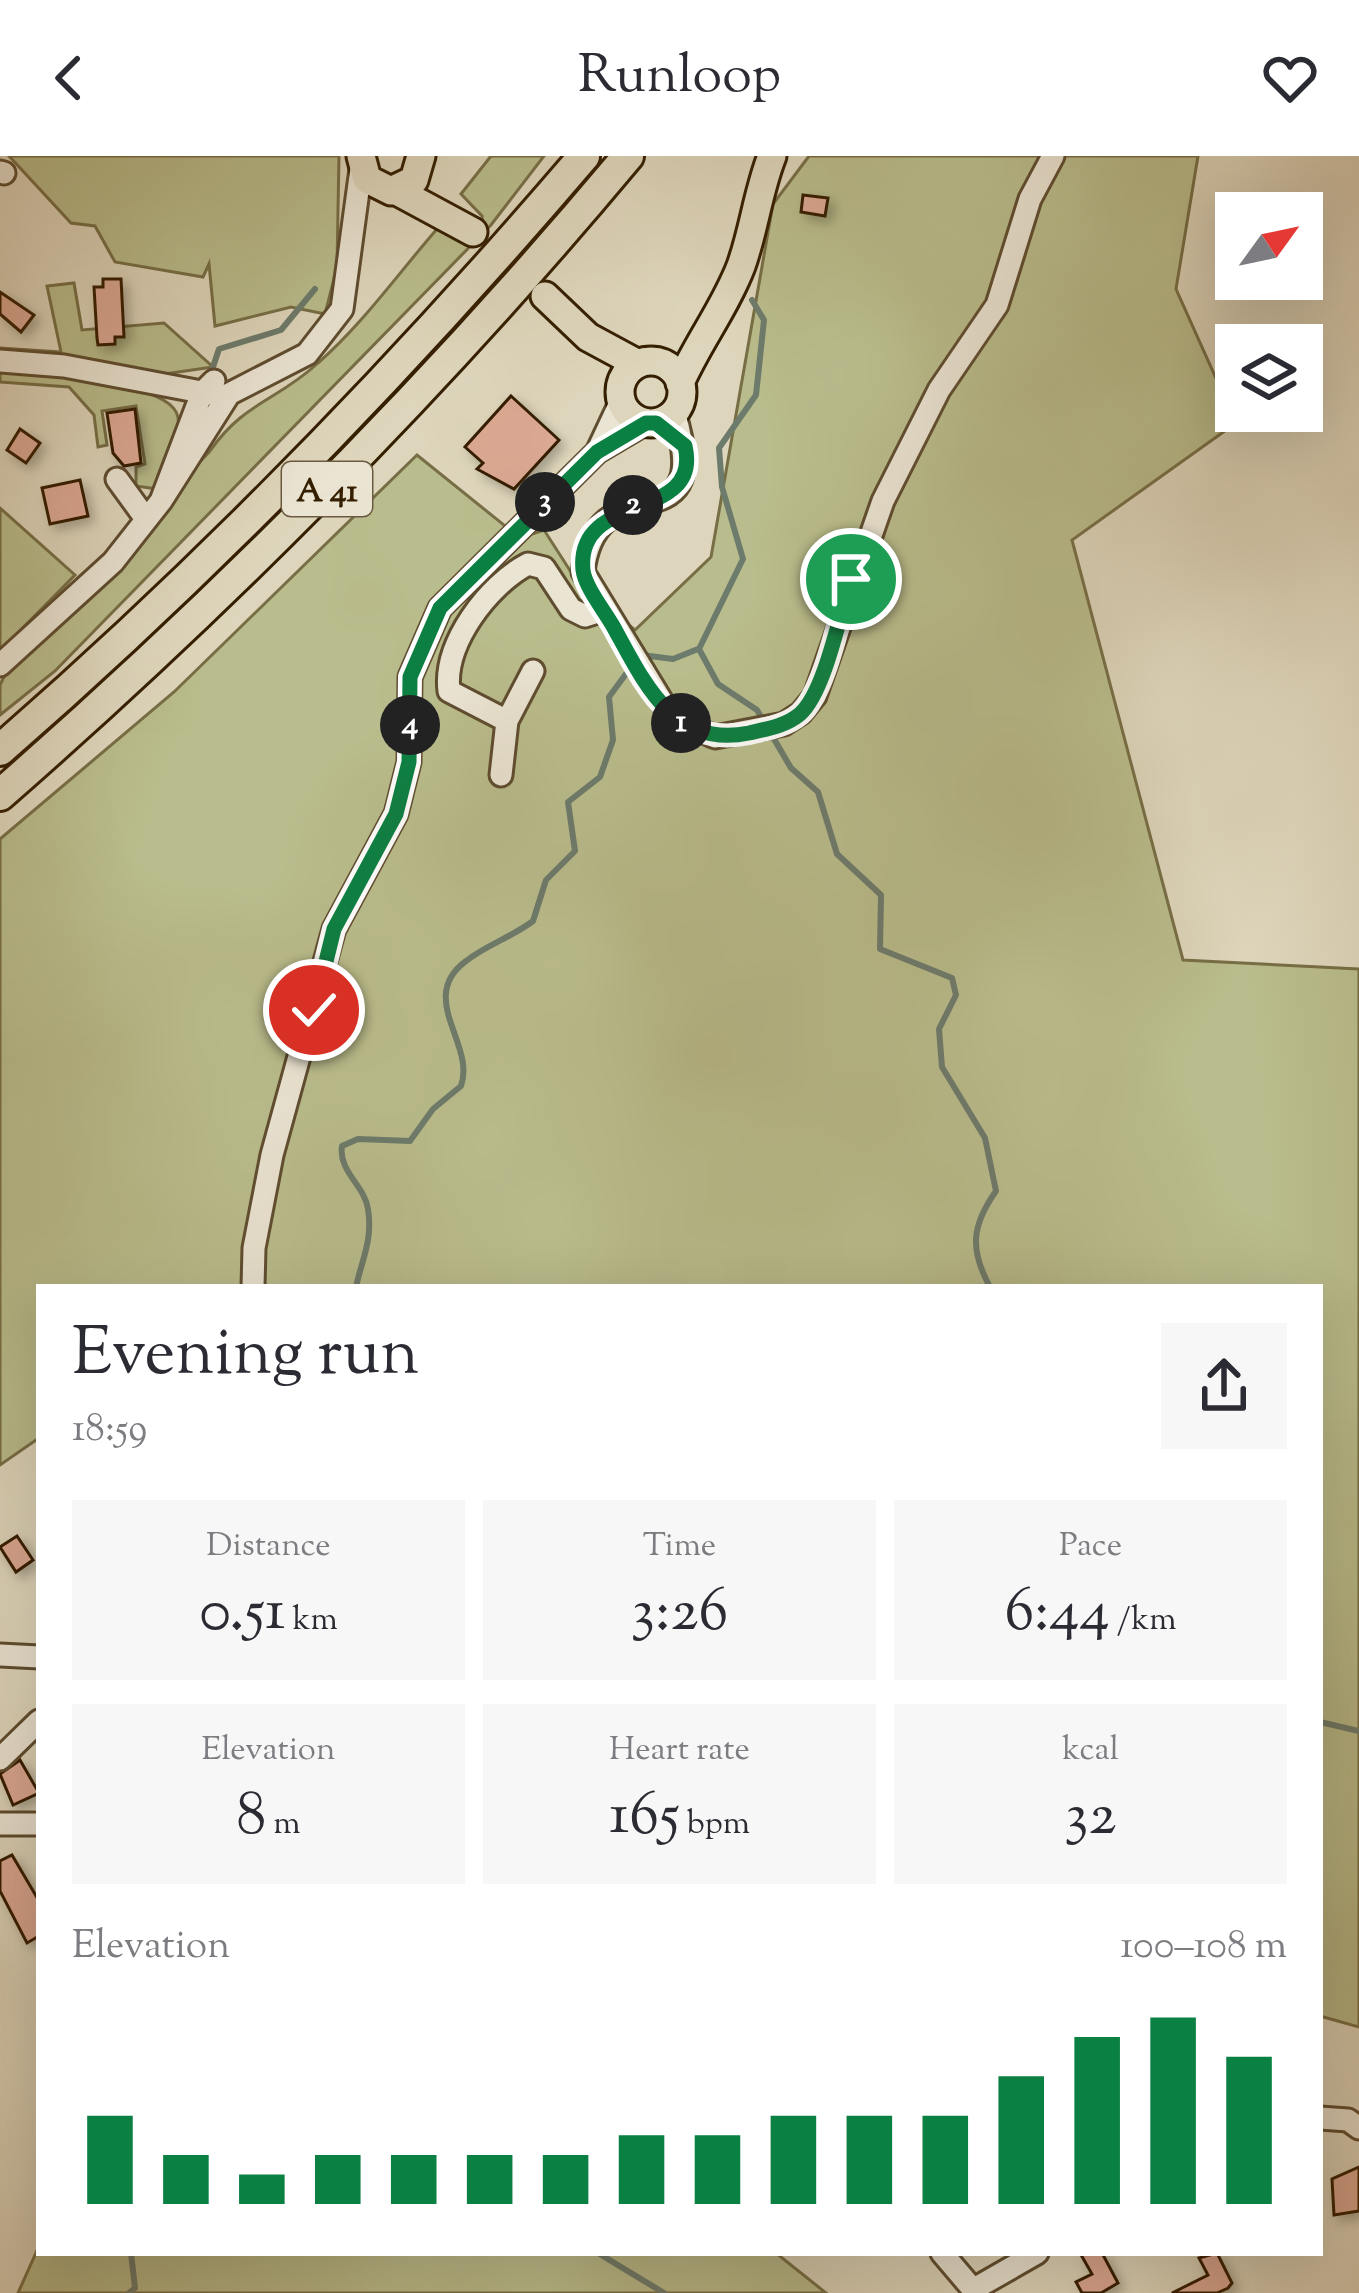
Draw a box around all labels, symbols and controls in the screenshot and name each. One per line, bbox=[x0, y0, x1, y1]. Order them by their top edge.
text: Runloop bbox=[578, 39, 781, 117]
icon: back bbox=[36, 45, 102, 111]
icon: heart bbox=[1257, 45, 1323, 111]
north arrow bbox=[1215, 192, 1323, 300]
map controls bbox=[1215, 192, 1323, 432]
button: layers bbox=[1215, 324, 1323, 432]
road number: A 41 bbox=[282, 462, 372, 516]
pin: 3 bbox=[515, 472, 575, 532]
pin: 2 bbox=[603, 475, 663, 535]
text: 3 bbox=[538, 478, 552, 526]
text: 2 bbox=[625, 481, 641, 529]
pin bbox=[800, 528, 902, 630]
icon: arrive bbox=[818, 546, 884, 612]
pin: 1 bbox=[651, 693, 711, 753]
pin: 4 bbox=[380, 695, 440, 755]
text: 1 bbox=[675, 699, 687, 747]
text: 4 bbox=[402, 701, 418, 749]
pin bbox=[263, 959, 365, 1061]
icon: check bbox=[281, 977, 347, 1043]
text: Evening run bbox=[72, 1310, 419, 1405]
button: share bbox=[1161, 1323, 1287, 1449]
text: 18:59 bbox=[72, 1403, 147, 1459]
text: Distance bbox=[206, 1523, 331, 1571]
text: Time bbox=[643, 1523, 716, 1571]
text: Pace bbox=[1059, 1523, 1122, 1571]
text: 0.51 bbox=[199, 1571, 285, 1658]
text: 3:26 bbox=[631, 1571, 728, 1658]
text: 6:44 bbox=[1004, 1571, 1110, 1658]
text: km bbox=[285, 1597, 338, 1645]
text: /km bbox=[1110, 1597, 1177, 1645]
text: Elevation bbox=[202, 1727, 335, 1775]
text: Heart rate bbox=[609, 1727, 750, 1775]
text: kcal bbox=[1062, 1727, 1119, 1775]
text: 8 bbox=[236, 1775, 266, 1862]
text: 165 bbox=[609, 1775, 680, 1862]
text: 32 bbox=[1064, 1775, 1117, 1862]
text: m bbox=[266, 1801, 301, 1849]
text: bpm bbox=[680, 1801, 750, 1849]
text: Elevation bbox=[72, 1920, 230, 1976]
text: 100–108 m bbox=[1120, 1920, 1287, 1976]

